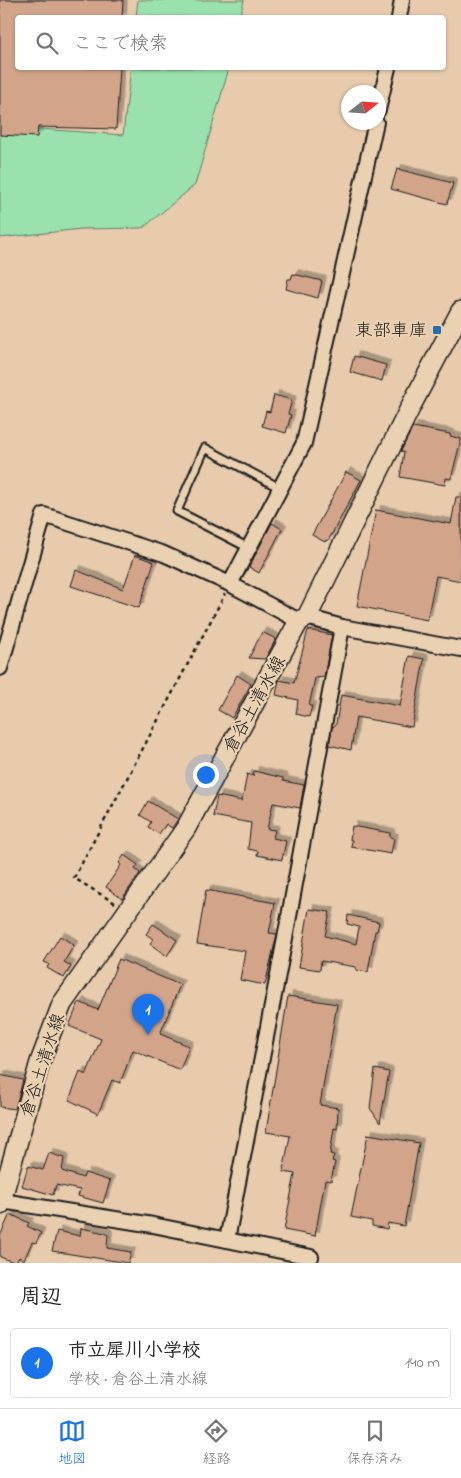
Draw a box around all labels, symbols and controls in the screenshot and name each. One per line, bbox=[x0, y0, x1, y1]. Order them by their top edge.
search box bbox=[15, 15, 446, 70]
icon: search bbox=[33, 29, 61, 57]
text: ここで検索 bbox=[73, 31, 168, 58]
north arrow bbox=[341, 85, 386, 130]
place label: 東部車庫 bbox=[355, 319, 427, 345]
marker: 東部車庫 bbox=[431, 324, 443, 336]
street label: 倉谷土清水線 bbox=[218, 651, 293, 759]
your location bbox=[193, 762, 219, 788]
pin: 1 bbox=[132, 994, 164, 1035]
street label: 倉谷土清水線 bbox=[15, 1010, 73, 1121]
text: 周辺 bbox=[20, 1283, 62, 1313]
text: 市立犀川小学校 bbox=[68, 1338, 201, 1365]
text: 1 bbox=[34, 1351, 40, 1375]
text: 140 m bbox=[405, 1351, 440, 1375]
text: 学校 · 倉谷土清水線 bbox=[68, 1368, 207, 1392]
tab: 地図 bbox=[58, 1417, 86, 1470]
tab: 経路 bbox=[202, 1417, 230, 1470]
tab: 保存済み bbox=[347, 1417, 403, 1470]

